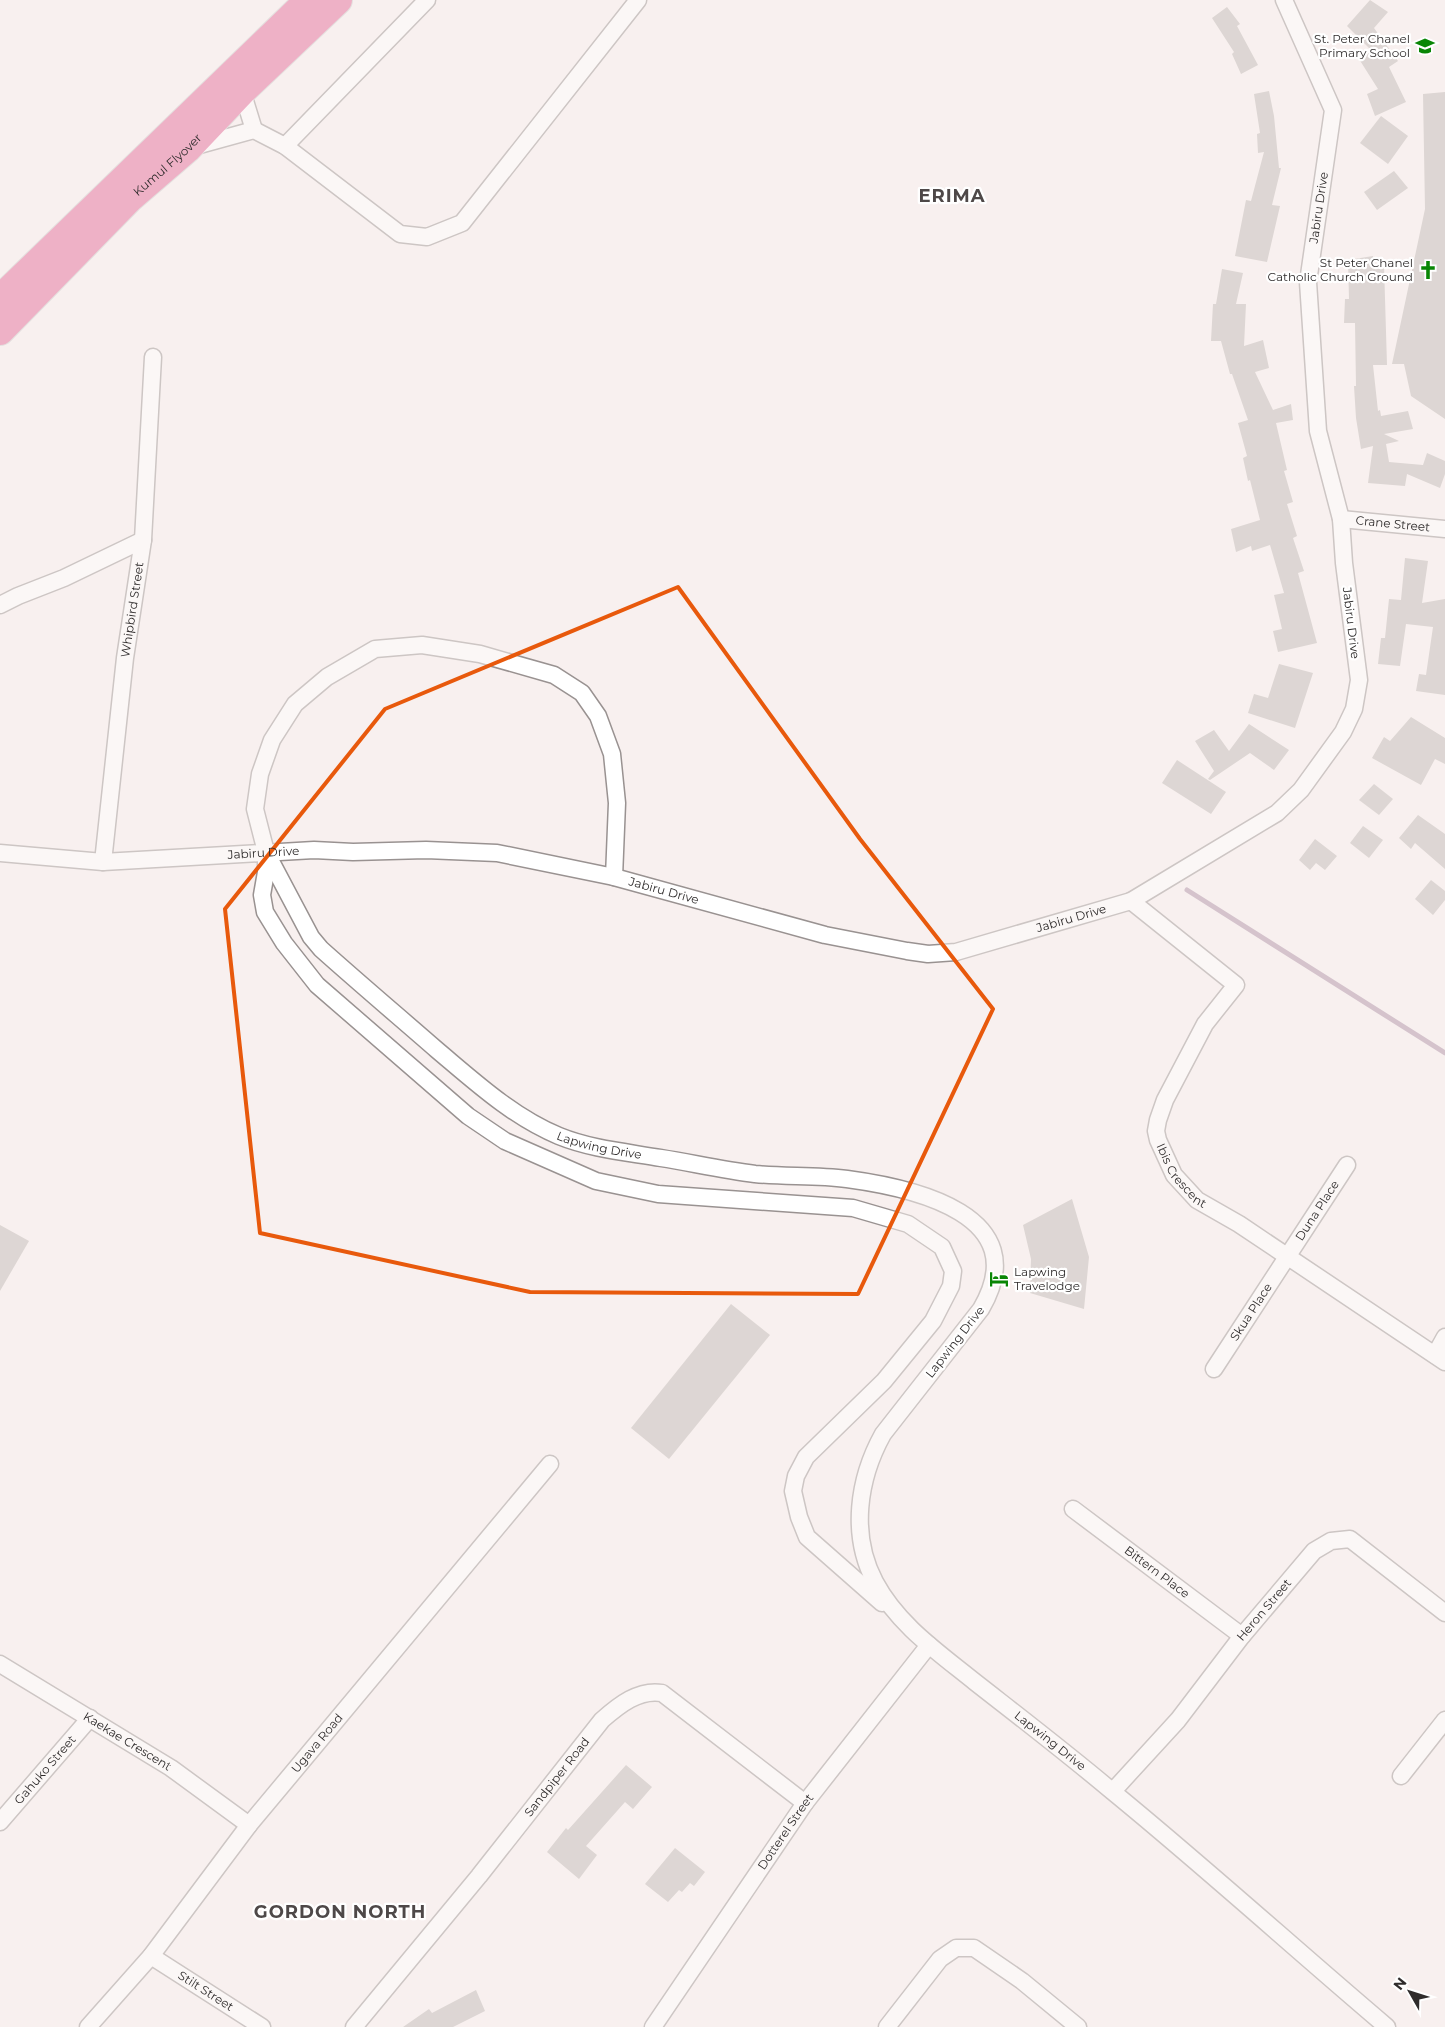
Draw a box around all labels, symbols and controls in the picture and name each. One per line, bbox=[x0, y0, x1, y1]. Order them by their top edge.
place label: St. Peter Chanel Primary School bbox=[1314, 31, 1410, 60]
school or university icon: St. Peter Chanel Primary School bbox=[1414, 35, 1436, 57]
street label: Kumul Flyover bbox=[130, 130, 205, 199]
street label: Jabiru Drive bbox=[1306, 171, 1331, 245]
district label: ERIMA bbox=[918, 185, 986, 207]
place label: St Peter Chanel Catholic Church Ground bbox=[1268, 255, 1413, 284]
church icon: St Peter Chanel Catholic Church Ground bbox=[1417, 259, 1439, 281]
street label: Crane Street bbox=[1355, 512, 1431, 535]
street label: Whipbird Street bbox=[117, 561, 147, 658]
street label: Jabiru Drive bbox=[1340, 585, 1363, 660]
street label: Jabiru Drive bbox=[226, 843, 300, 862]
street label: Jabiru Drive bbox=[626, 873, 701, 907]
street label: Jabiru Drive bbox=[1033, 901, 1108, 935]
street label: Lapwing Drive bbox=[555, 1128, 643, 1162]
street label: Ibis Crescent bbox=[1154, 1141, 1209, 1211]
street label: Duna Place bbox=[1292, 1177, 1342, 1243]
place label: Lapwing Travelodge bbox=[1014, 1264, 1080, 1293]
hotel icon: Lapwing Travelodge bbox=[988, 1268, 1010, 1290]
street label: Skua Place bbox=[1227, 1280, 1275, 1343]
street label: Lapwing Drive bbox=[922, 1303, 987, 1381]
street label: Bittern Place bbox=[1122, 1542, 1193, 1601]
street label: Heron Street bbox=[1233, 1575, 1294, 1644]
street label: Kaekae Crescent bbox=[81, 1708, 174, 1774]
street label: Lapwing Drive bbox=[1012, 1708, 1089, 1773]
street label: Ugava Road bbox=[288, 1710, 346, 1776]
street label: Gahuko Street bbox=[11, 1732, 79, 1807]
street label: Sandpiper Road bbox=[521, 1734, 592, 1819]
street label: Dotterel Street bbox=[754, 1790, 817, 1872]
district label: GORDON NORTH bbox=[254, 1901, 426, 1923]
street label: Stilt Street bbox=[175, 1967, 237, 2014]
north arrow bbox=[1385, 1967, 1435, 2017]
text: N bbox=[1389, 1974, 1410, 1994]

